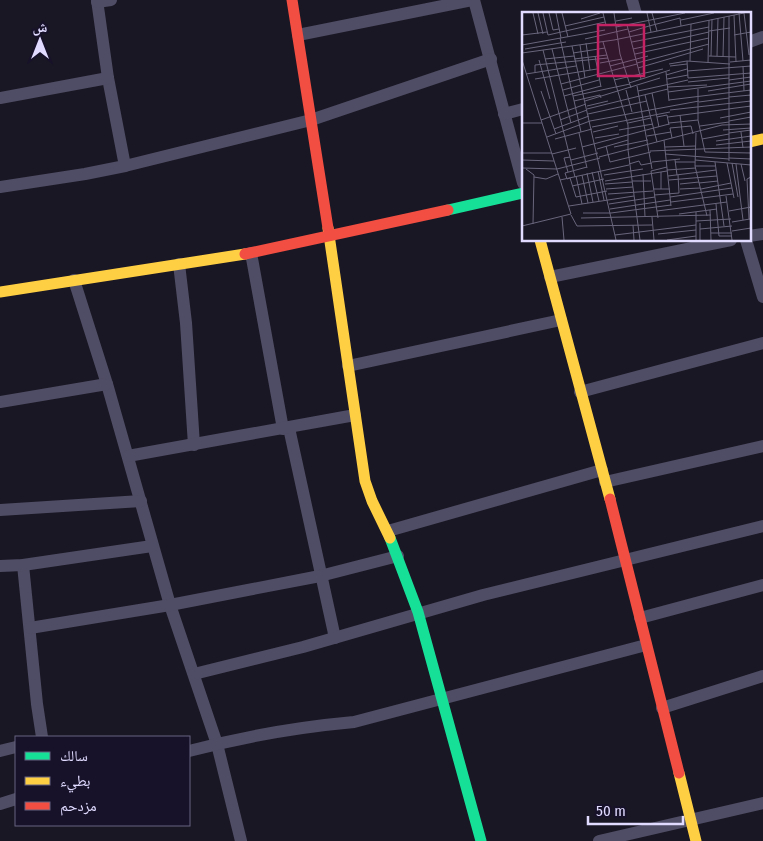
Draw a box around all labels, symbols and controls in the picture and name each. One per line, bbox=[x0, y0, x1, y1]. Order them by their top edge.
inset map bbox=[522, 12, 750, 241]
north arrow bbox=[15, 15, 65, 65]
text: ش bbox=[33, 19, 48, 36]
legend bbox=[15, 736, 190, 826]
text: سالك bbox=[60, 747, 88, 765]
text: بطيء bbox=[60, 772, 90, 793]
scale bar bbox=[588, 794, 683, 826]
text: مزدحم bbox=[60, 797, 97, 816]
text: 50 m bbox=[596, 802, 626, 820]

